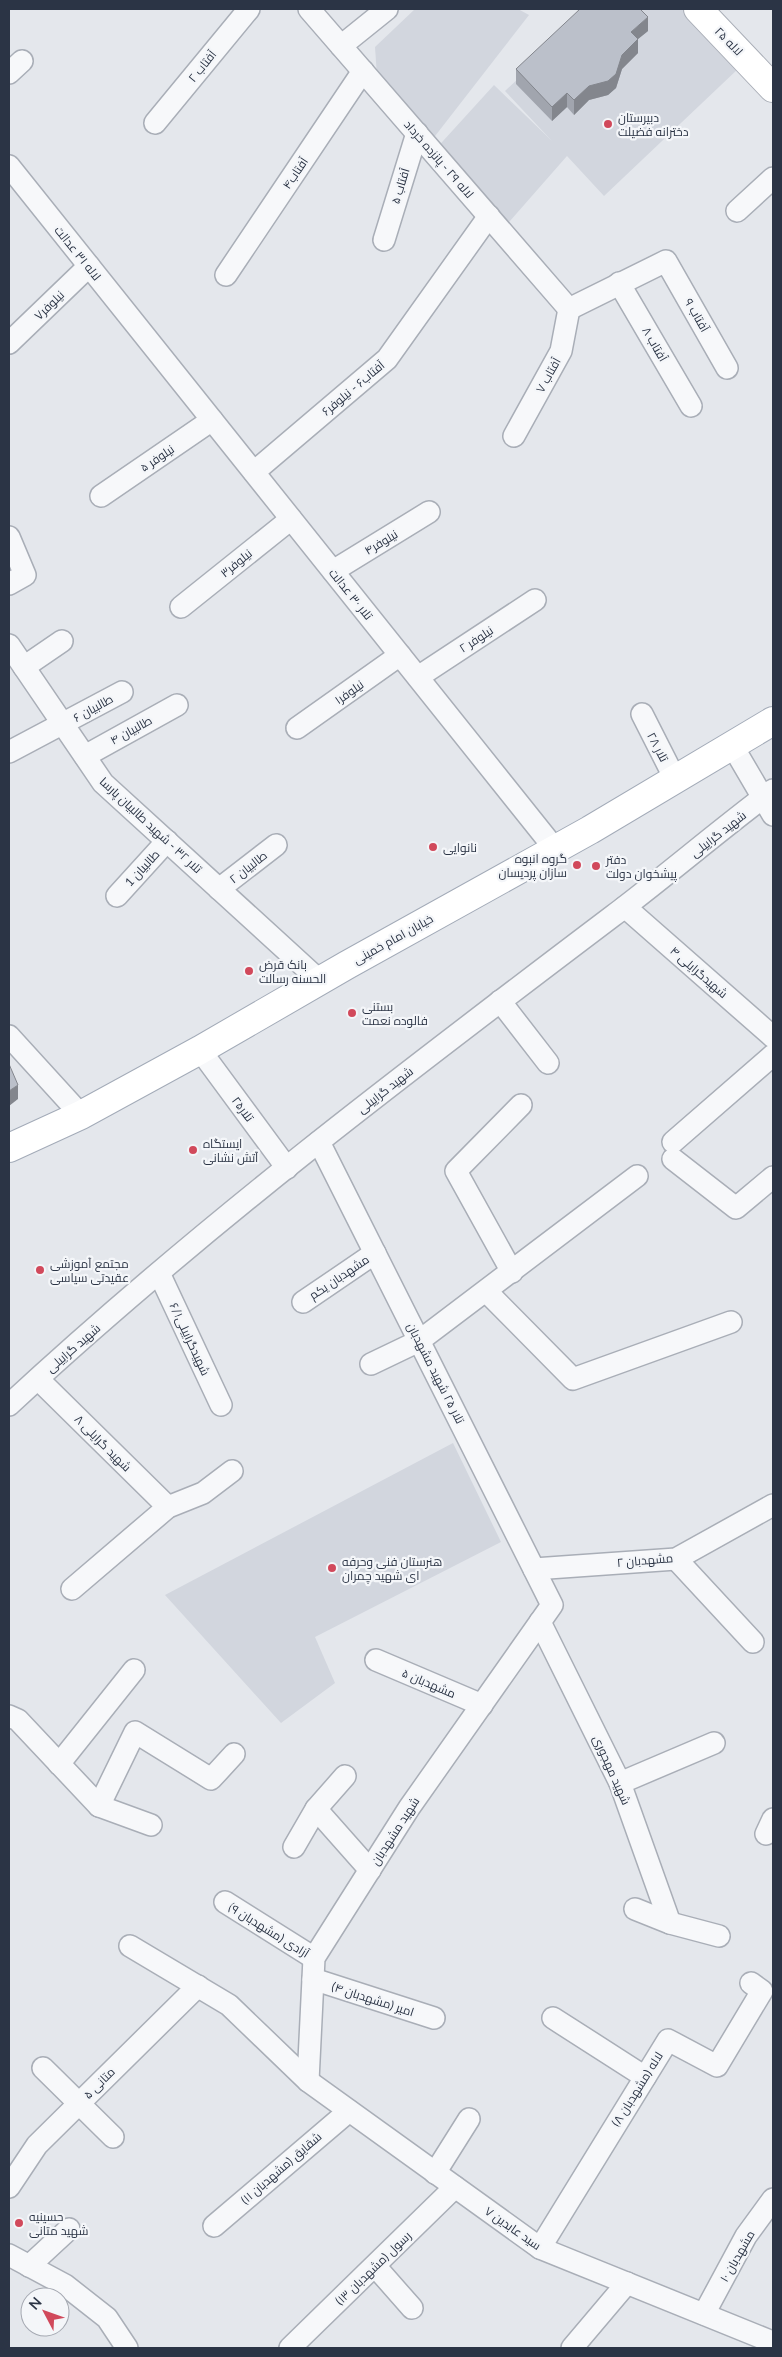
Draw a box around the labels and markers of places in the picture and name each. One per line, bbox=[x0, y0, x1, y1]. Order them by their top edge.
place label: دبیرستان دخترانه فضیلت bbox=[618, 110, 689, 139]
marker: دبیرستان دخترانه فضیلت bbox=[602, 118, 614, 130]
place label: نانوایی bbox=[443, 840, 477, 855]
marker: نانوایی bbox=[427, 841, 439, 853]
place label: گروه انبوه سازان پردیسان bbox=[498, 851, 567, 882]
place label: دفتر پیشخوان دولت bbox=[605, 852, 678, 883]
marker: گروه انبوه سازان پردیسان bbox=[571, 859, 583, 871]
marker: دفتر پیشخوان دولت bbox=[590, 860, 602, 872]
place label: بانک قرض الحسنه رسالت bbox=[259, 957, 326, 986]
marker: بانک قرض الحسنه رسالت bbox=[243, 965, 255, 977]
place label: بستنی فالوده نعمت bbox=[362, 999, 428, 1028]
marker: بستنی فالوده نعمت bbox=[346, 1007, 358, 1019]
place label: ایستگاه آتش نشانی bbox=[203, 1136, 259, 1165]
marker: ایستگاه آتش نشانی bbox=[187, 1144, 199, 1156]
place label: مجتمع آموزشی عقیدتی سیاسی bbox=[50, 1256, 129, 1285]
marker: مجتمع آموزشی عقیدتی سیاسی bbox=[34, 1264, 46, 1276]
place label: هنرستان فنی وحرفه ای شهید چمران bbox=[342, 1554, 442, 1585]
marker: هنرستان فنی وحرفه ای شهید چمران bbox=[326, 1562, 338, 1574]
place label: حسینیه شهید متانی bbox=[29, 2209, 89, 2238]
marker: حسینیه شهید متانی bbox=[13, 2217, 25, 2229]

